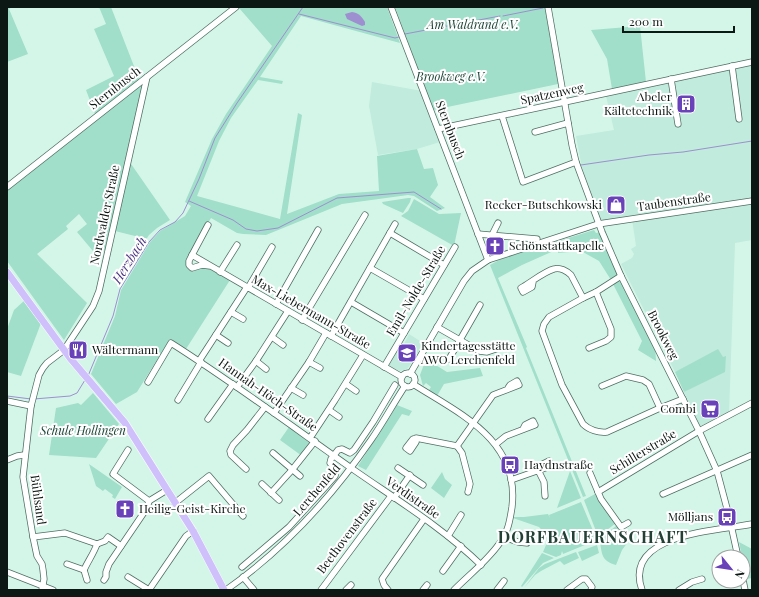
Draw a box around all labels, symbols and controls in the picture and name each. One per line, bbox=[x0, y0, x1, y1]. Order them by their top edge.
scale bar bbox=[623, 8, 734, 34]
text: 200 m bbox=[629, 13, 663, 29]
park label: Am Waldrand e.V. bbox=[425, 16, 519, 32]
street label: Sternbusch bbox=[85, 62, 143, 112]
park label: Brookweg e.V. bbox=[415, 68, 486, 84]
street label: Spatzenweg bbox=[519, 78, 585, 108]
place label: Abeler Kältetechnik bbox=[604, 88, 673, 118]
building icon: Abeler Kältetechnik bbox=[675, 93, 697, 115]
street label: Sternbusch bbox=[432, 98, 469, 161]
street label: Nordwalder Straße bbox=[86, 163, 122, 266]
street label: Taubenstraße bbox=[636, 188, 712, 214]
shop icon: Recker-Butschkowski bbox=[605, 194, 627, 216]
place label: Recker-Butschkowski bbox=[485, 196, 602, 212]
water label: Herzbach bbox=[107, 233, 150, 287]
church icon: Schönstattkapelle bbox=[484, 235, 506, 257]
place label: Schönstattkapelle bbox=[509, 237, 604, 253]
street label: Emil-Nolde-Straße bbox=[382, 242, 449, 339]
street label: Max-Liebermann-Straße bbox=[249, 270, 374, 352]
street label: Brookweg bbox=[645, 307, 684, 363]
place label: Kindertagesstätte AWO Lerchenfeld bbox=[420, 337, 515, 367]
restaurant icon: Wältermann bbox=[67, 339, 89, 361]
place label: Wältermann bbox=[91, 341, 158, 357]
school or university icon: Kindertagesstätte AWO Lerchenfeld bbox=[396, 342, 418, 364]
street label: Hannah-Höch-Straße bbox=[216, 354, 321, 434]
supermarket icon: Combi bbox=[699, 398, 721, 420]
place label: Combi bbox=[660, 400, 696, 416]
park label: Schule Hollingen bbox=[39, 422, 126, 438]
street label: Schillerstraße bbox=[606, 425, 679, 477]
bus stop icon: Haydnstraße bbox=[499, 454, 521, 476]
place label: Haydnstraße bbox=[524, 456, 593, 472]
street label: Lerchenfeld bbox=[289, 460, 343, 519]
street label: Verdistraße bbox=[383, 472, 444, 522]
street label: Bühlsand bbox=[28, 474, 50, 526]
street label: Beethovenstraße bbox=[313, 494, 380, 576]
church icon: Heilig-Geist-Kirche bbox=[114, 498, 136, 520]
place label: Heilig-Geist-Kirche bbox=[139, 500, 246, 516]
bus stop icon: Mölljans bbox=[716, 506, 738, 528]
place label: Mölljans bbox=[668, 508, 713, 524]
district label: DORFBAUERNSCHAFT bbox=[498, 526, 688, 547]
north arrow bbox=[711, 549, 751, 589]
text: N bbox=[732, 567, 749, 581]

